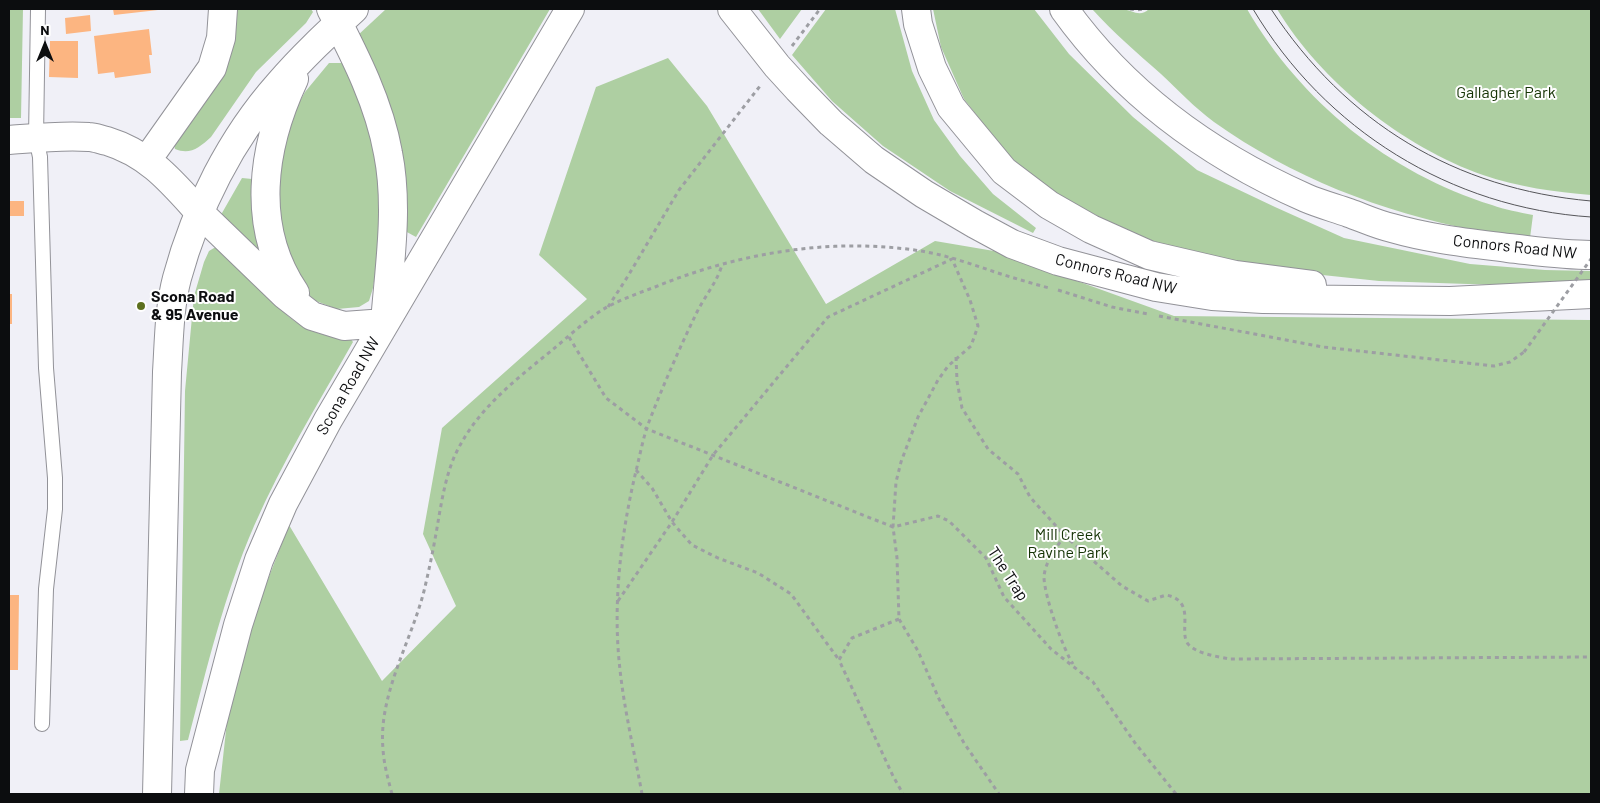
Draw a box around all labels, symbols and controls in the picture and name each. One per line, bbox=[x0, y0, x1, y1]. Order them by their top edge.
north arrow bbox=[20, 20, 70, 70]
text: N bbox=[40, 21, 50, 38]
park label: Gallagher Park bbox=[1456, 83, 1556, 103]
street label: Connors Road NW bbox=[1452, 231, 1578, 263]
street label: Connors Road NW bbox=[1053, 250, 1179, 298]
place label: Scona Road & 95 Avenue bbox=[151, 287, 238, 325]
marker: Scona Road & 95 Avenue bbox=[135, 300, 147, 312]
street label: Scona Road NW bbox=[312, 334, 384, 438]
park label: Mill Creek Ravine Park bbox=[1027, 525, 1109, 563]
street label: The Trap bbox=[984, 543, 1032, 605]

